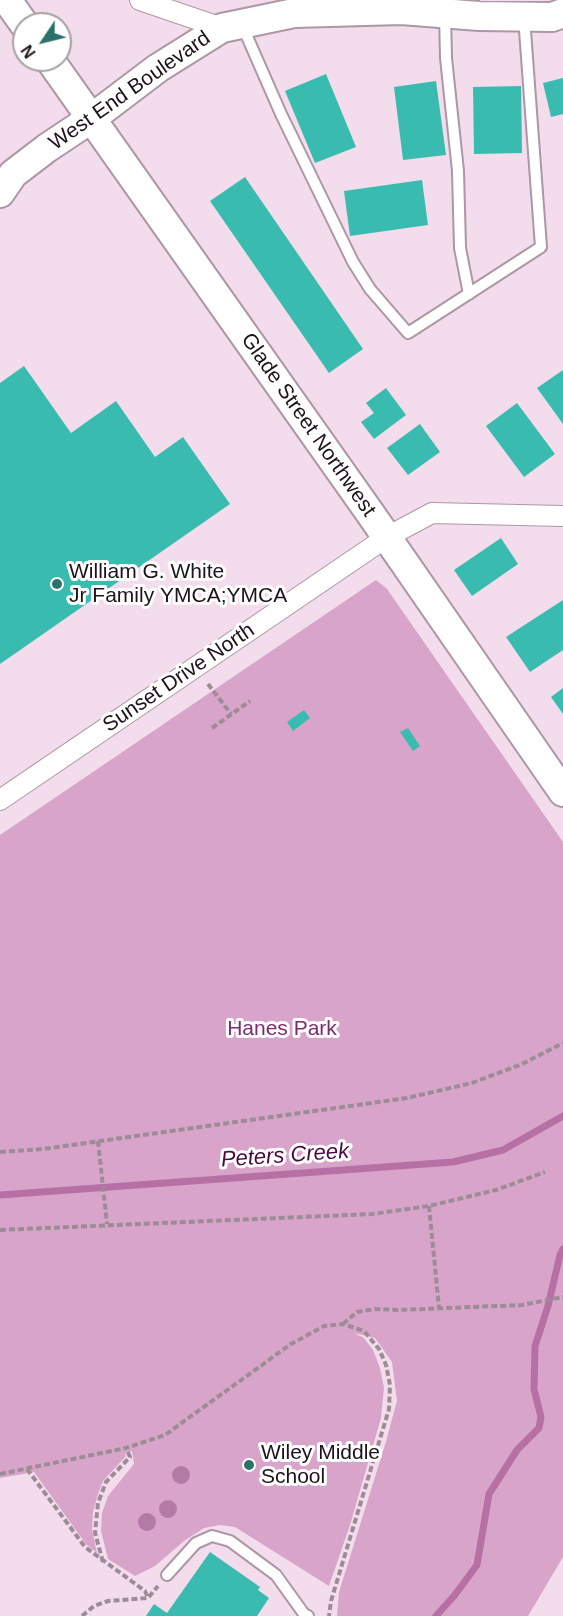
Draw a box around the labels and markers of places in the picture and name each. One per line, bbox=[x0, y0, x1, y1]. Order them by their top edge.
place label: William G. White Jr Family YMCA;YMCA bbox=[69, 559, 287, 609]
marker: William G. White Jr Family YMCA;YMCA bbox=[50, 577, 64, 591]
place label: Wiley Middle School bbox=[261, 1440, 380, 1490]
marker: Wiley Middle School bbox=[242, 1458, 256, 1472]

